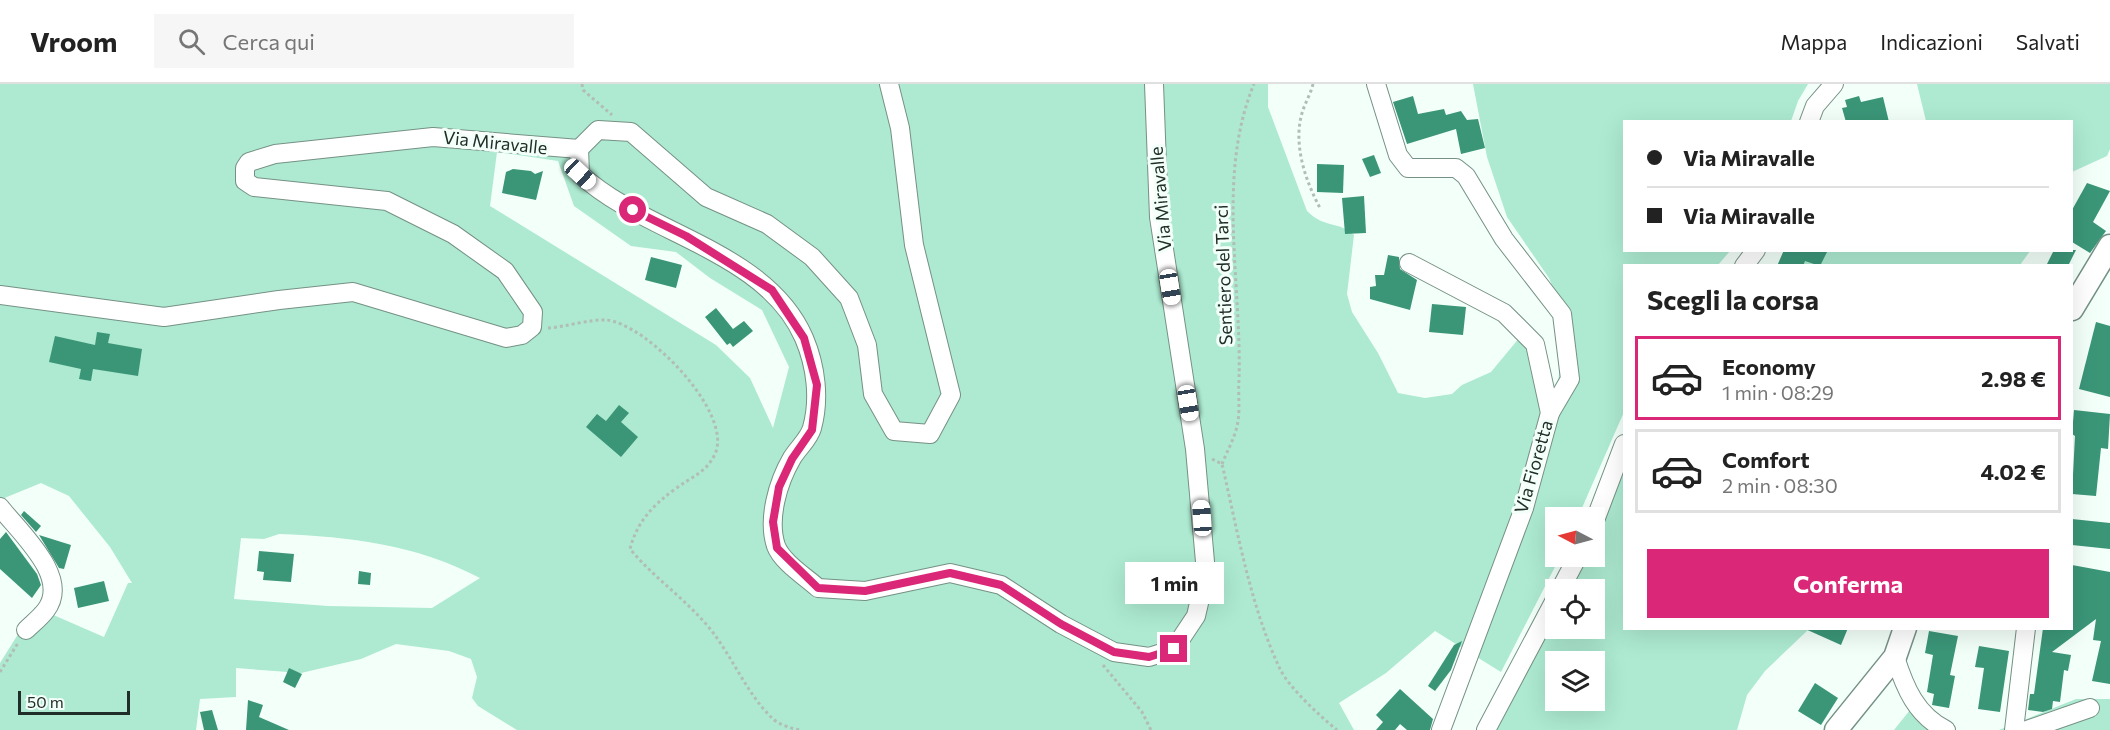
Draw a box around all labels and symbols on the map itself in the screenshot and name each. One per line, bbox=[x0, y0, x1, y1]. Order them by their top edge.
street label: Via Miravalle bbox=[442, 126, 548, 158]
street label: Via Miravalle bbox=[1144, 146, 1176, 252]
car bbox=[561, 155, 599, 193]
route start bbox=[619, 196, 646, 223]
street label: Sentiero del Tarci bbox=[1210, 204, 1236, 346]
car bbox=[1158, 268, 1182, 306]
car bbox=[1176, 384, 1200, 422]
street label: Via Fioretta bbox=[1509, 418, 1557, 516]
car bbox=[1192, 499, 1212, 537]
north arrow bbox=[1545, 507, 1605, 567]
callout: 1 min bbox=[1124, 562, 1224, 604]
route end bbox=[1160, 635, 1187, 662]
scale bar bbox=[18, 688, 130, 716]

